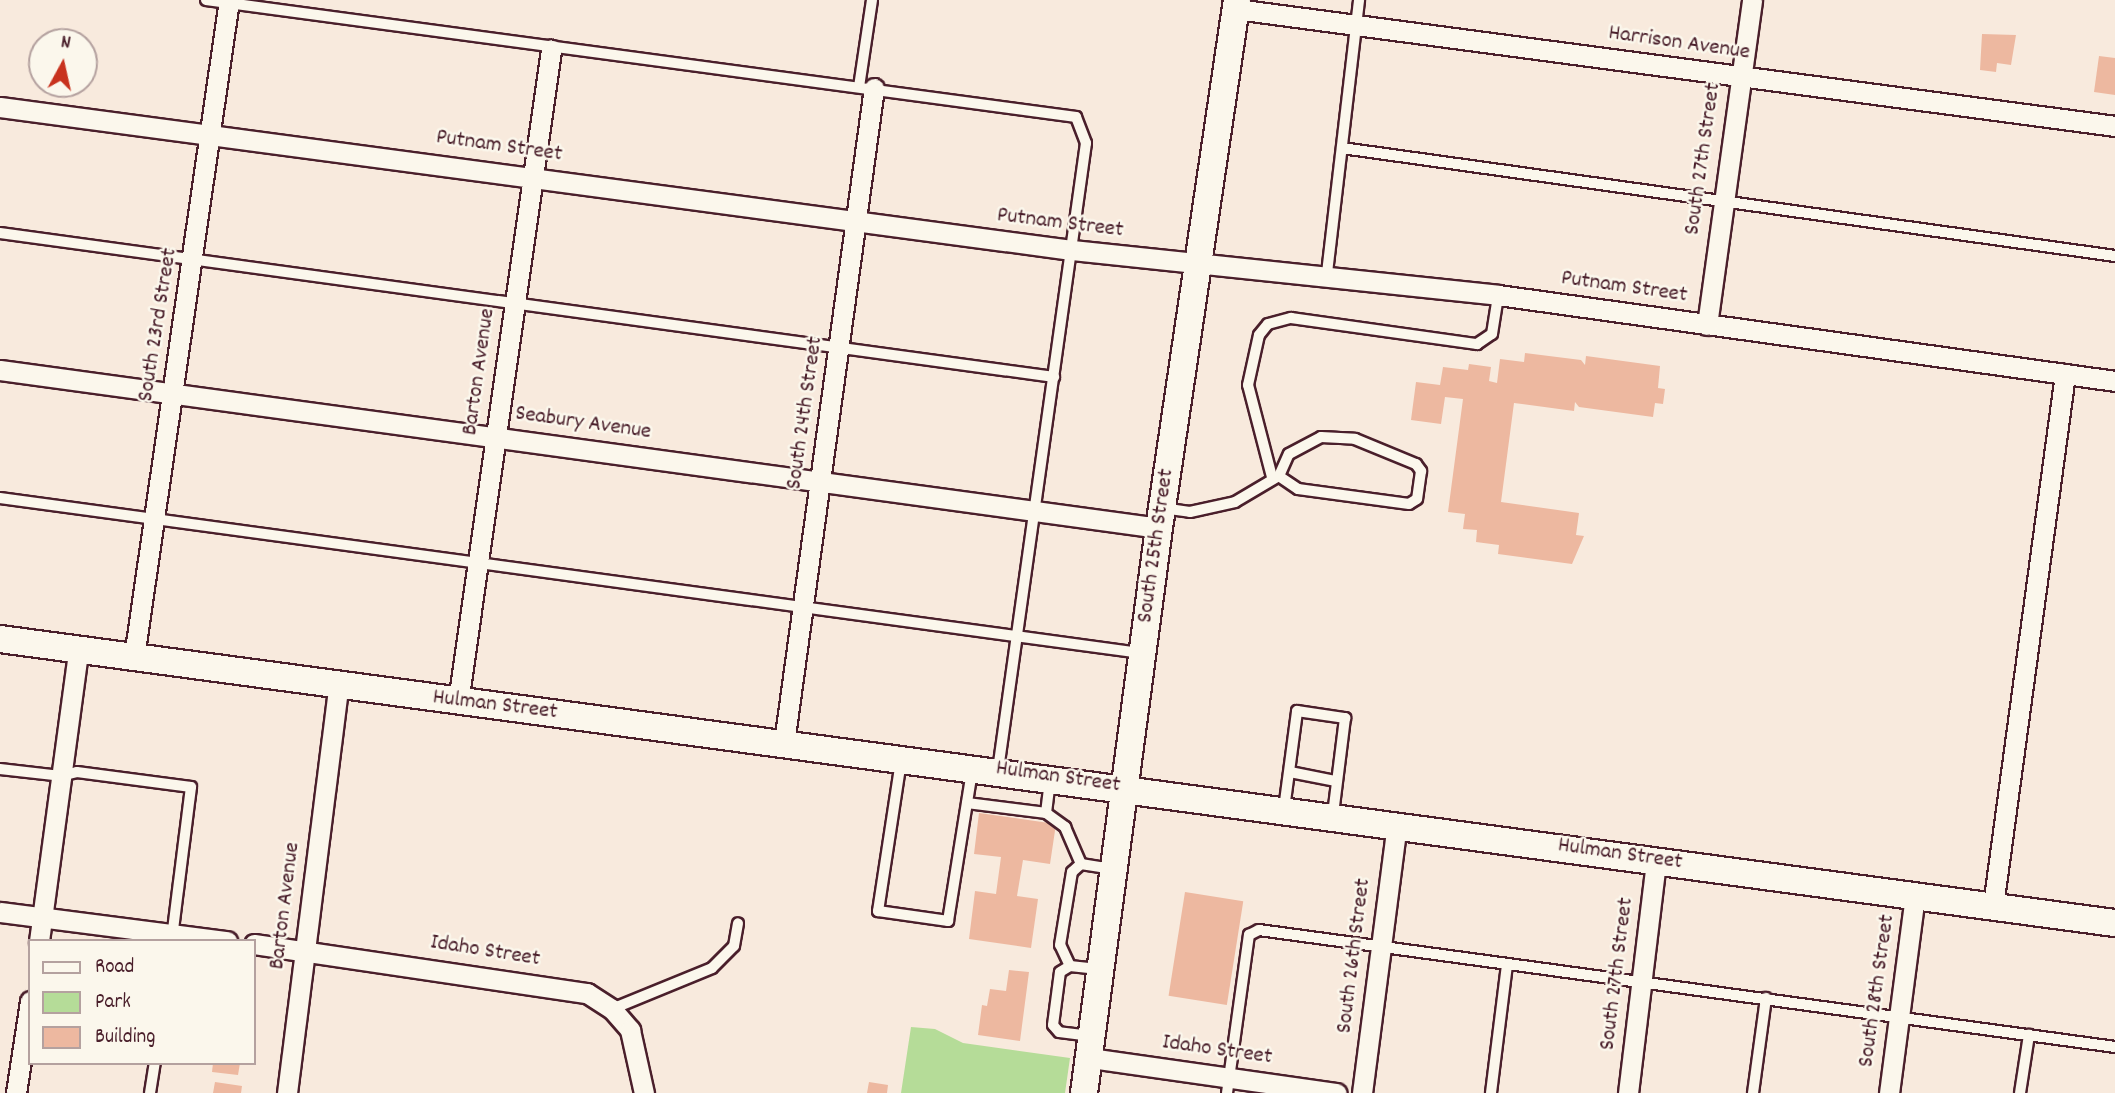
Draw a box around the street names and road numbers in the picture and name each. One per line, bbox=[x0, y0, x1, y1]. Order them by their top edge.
street label: Harrison Avenue bbox=[1606, 20, 1752, 68]
street label: South 27th Street bbox=[1680, 81, 1728, 237]
street label: Putnam Street bbox=[434, 124, 564, 170]
street label: Putnam Street bbox=[995, 203, 1125, 245]
street label: South 23rd Street bbox=[133, 246, 185, 404]
street label: Putnam Street bbox=[1559, 265, 1689, 311]
street label: Barton Avenue bbox=[457, 307, 503, 437]
street label: South 24th Street bbox=[782, 335, 830, 491]
street label: Seabury Avenue bbox=[513, 401, 653, 447]
street label: South 25th Street bbox=[1133, 467, 1181, 625]
street label: Hulman Street bbox=[431, 685, 559, 727]
street label: Hulman Street bbox=[994, 756, 1122, 800]
street label: Hulman Street bbox=[1556, 833, 1684, 877]
street label: Barton Avenue bbox=[265, 841, 307, 971]
street label: South 26th Street bbox=[1332, 877, 1378, 1035]
street label: South 27th Street bbox=[1595, 896, 1641, 1052]
street label: South 28th Street bbox=[1854, 913, 1902, 1069]
street label: Idaho Street bbox=[428, 930, 542, 974]
street label: Idaho Street bbox=[1160, 1030, 1274, 1072]

